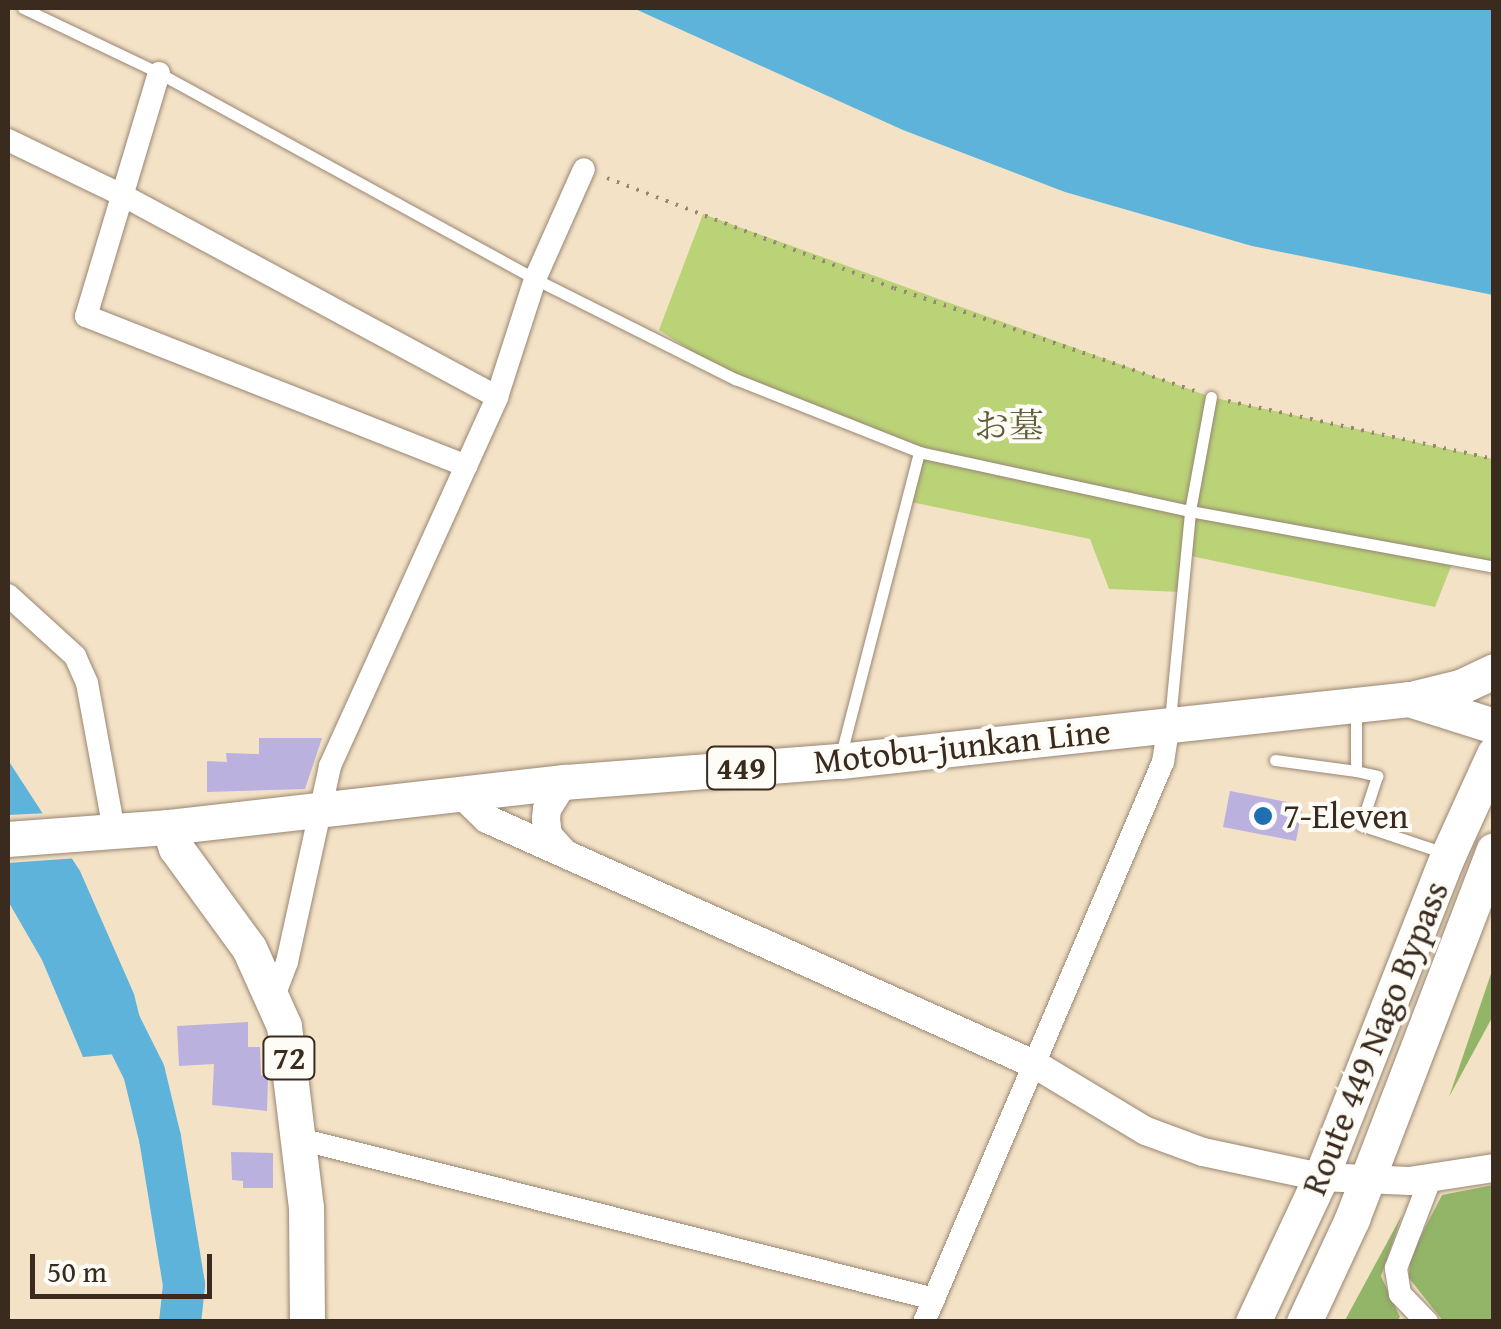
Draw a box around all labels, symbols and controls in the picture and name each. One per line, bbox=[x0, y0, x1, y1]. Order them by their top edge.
park label: お墓 bbox=[974, 405, 1044, 447]
street label: Motobu-junkan Line bbox=[811, 710, 1113, 782]
road number: 449 bbox=[706, 741, 776, 795]
place label: 7-Eleven bbox=[1283, 795, 1408, 837]
marker: 7-Eleven bbox=[1252, 805, 1274, 827]
street label: Route 449 Nago Bypass bbox=[1293, 875, 1457, 1201]
road number: 72 bbox=[262, 1031, 316, 1085]
scale bar bbox=[35, 1234, 218, 1296]
text: 50 m bbox=[47, 1249, 107, 1293]

